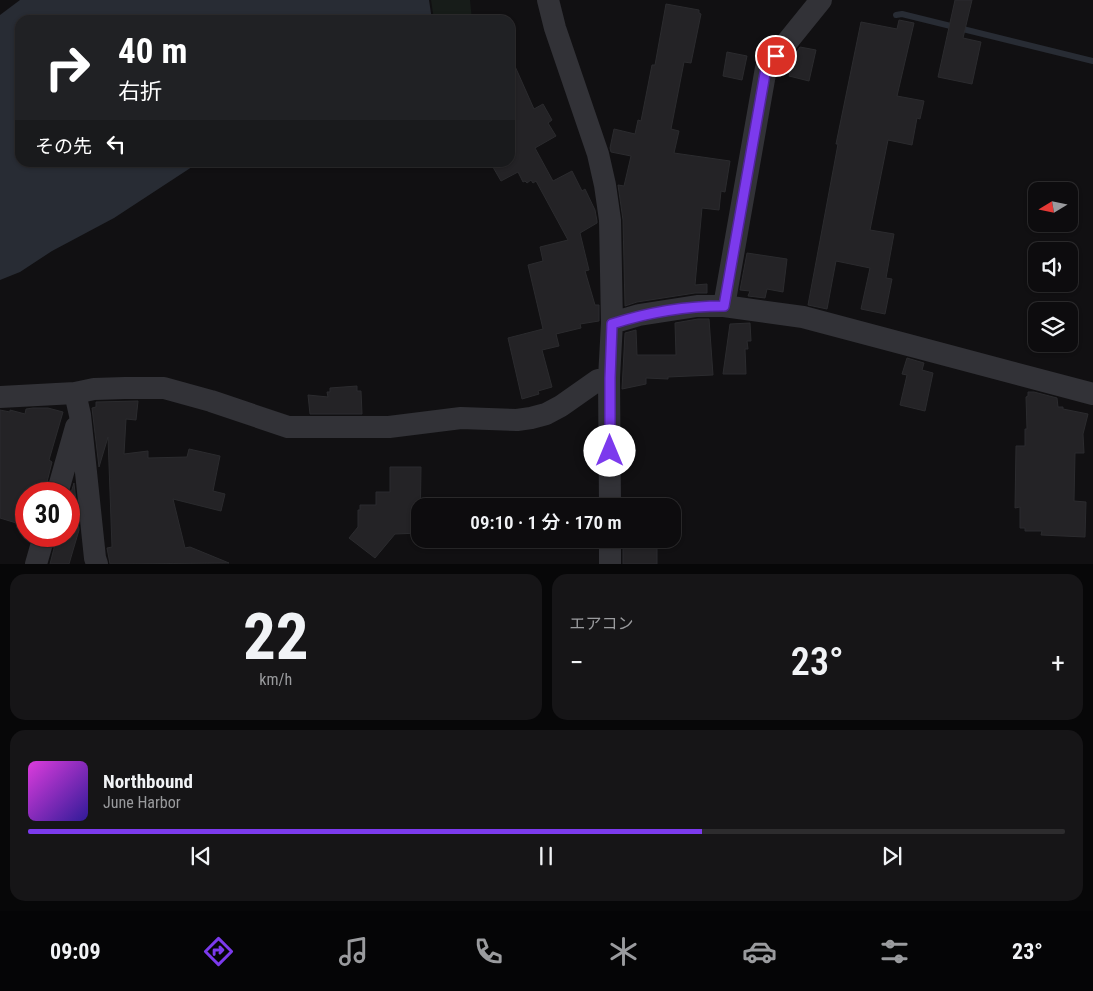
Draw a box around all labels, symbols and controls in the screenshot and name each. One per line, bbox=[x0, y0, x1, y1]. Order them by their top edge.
text: 40 m bbox=[118, 31, 187, 72]
icon: right bbox=[35, 35, 100, 100]
pin bbox=[755, 35, 797, 77]
icon: arrive bbox=[762, 42, 790, 70]
text: 右折 bbox=[118, 79, 162, 104]
icon: left bbox=[102, 130, 130, 158]
text: その先 bbox=[35, 135, 92, 158]
north arrow bbox=[1028, 182, 1078, 232]
map controls bbox=[1028, 182, 1078, 352]
button: sound bbox=[1028, 242, 1078, 292]
button: layers bbox=[1028, 302, 1078, 352]
position arrow bbox=[583, 424, 635, 476]
speed limit sign: 30 bbox=[15, 482, 80, 547]
text: 09:10 · 1 分 · 170 m bbox=[470, 511, 622, 534]
text: 22 bbox=[243, 599, 309, 675]
text: エアコン bbox=[570, 614, 634, 633]
text: 23° bbox=[791, 640, 844, 684]
text: − bbox=[570, 646, 584, 679]
text: + bbox=[1051, 646, 1065, 679]
text: km/h bbox=[259, 670, 292, 689]
text: Northbound bbox=[103, 770, 193, 793]
text: June Harbor bbox=[103, 793, 181, 812]
icon: previous bbox=[187, 842, 215, 870]
icon: pause bbox=[532, 842, 560, 870]
icon: next bbox=[878, 842, 906, 870]
icon: directions bbox=[201, 934, 236, 969]
icon: music bbox=[336, 934, 371, 969]
icon: phone bbox=[471, 934, 506, 969]
icon: climate bbox=[606, 934, 641, 969]
icon: car bbox=[742, 934, 777, 969]
icon: filters bbox=[877, 934, 912, 969]
text: 09:09 bbox=[50, 939, 101, 964]
text: 23° bbox=[1012, 939, 1043, 964]

